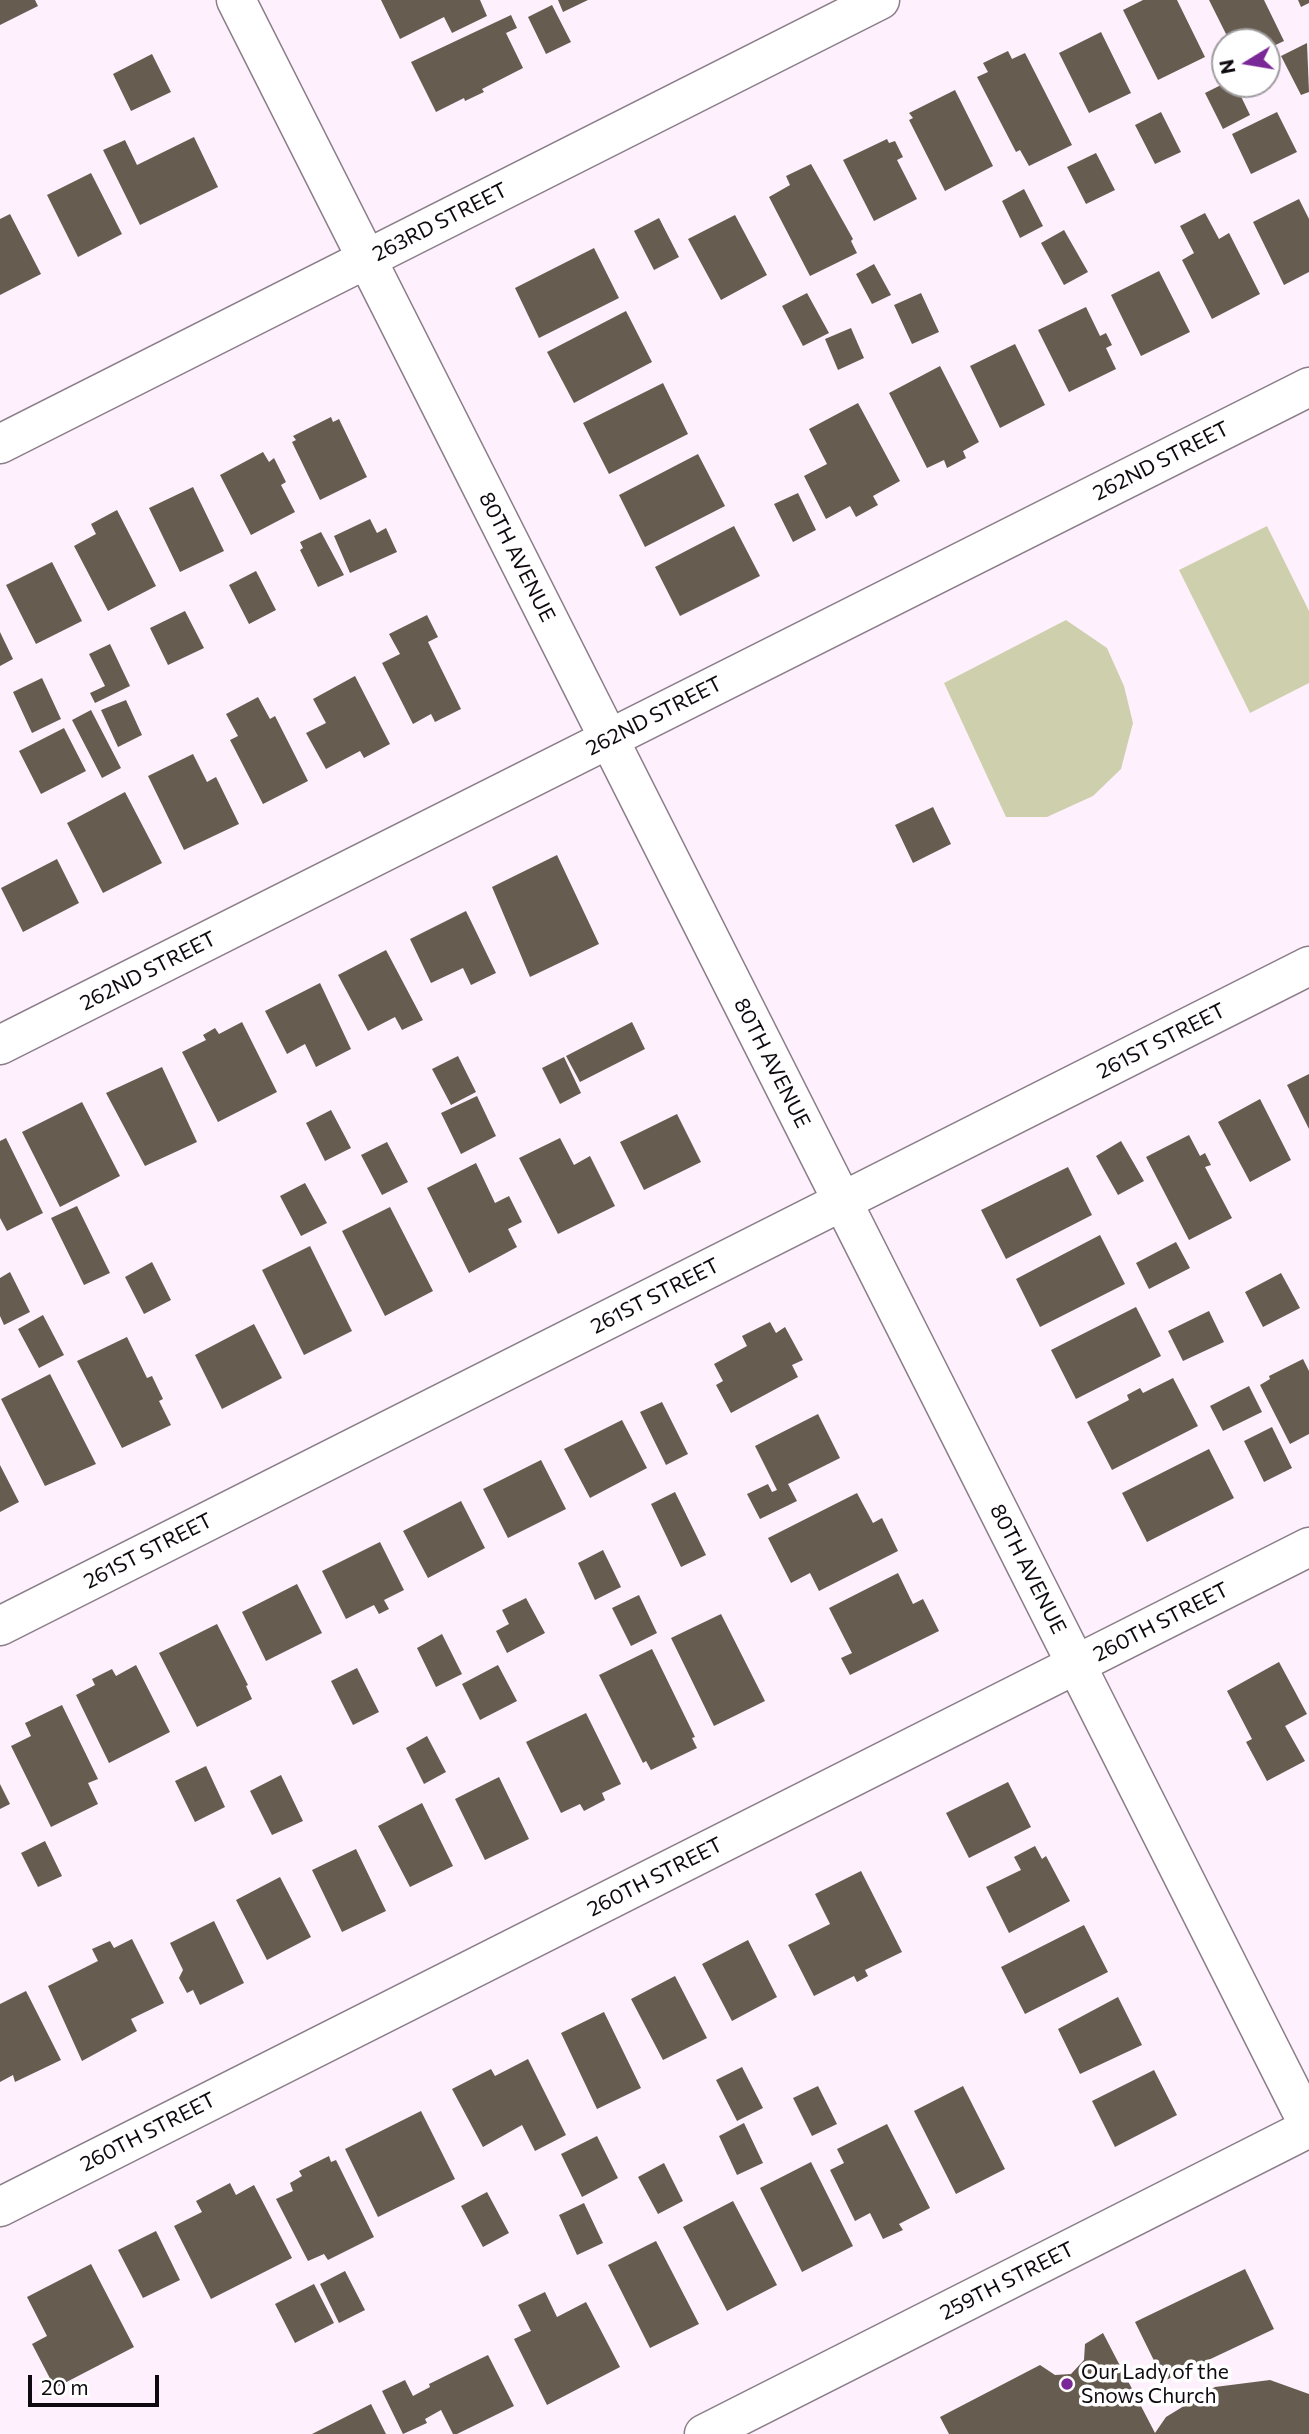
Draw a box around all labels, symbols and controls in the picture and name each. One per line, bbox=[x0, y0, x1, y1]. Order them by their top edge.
north arrow bbox=[1211, 28, 1281, 98]
text: N bbox=[1214, 58, 1240, 76]
street label: 263RD STREET bbox=[368, 177, 512, 267]
street label: 262ND STREET bbox=[1089, 416, 1233, 506]
street label: 80TH AVENUE bbox=[473, 488, 561, 626]
street label: 262ND STREET bbox=[582, 671, 726, 761]
street label: 262ND STREET bbox=[76, 926, 220, 1016]
street label: 80TH AVENUE bbox=[728, 994, 816, 1132]
street label: 261ST STREET bbox=[1093, 998, 1229, 1084]
street label: 261ST STREET bbox=[587, 1253, 723, 1339]
street label: 80TH AVENUE bbox=[984, 1500, 1072, 1638]
street label: 261ST STREET bbox=[80, 1508, 216, 1594]
street label: 260TH STREET bbox=[1089, 1577, 1233, 1667]
street label: 260TH STREET bbox=[583, 1832, 727, 1922]
street label: 260TH STREET bbox=[76, 2087, 220, 2177]
street label: 259TH STREET bbox=[936, 2236, 1078, 2326]
place label: Our Lady of the Snows Church bbox=[1081, 2359, 1229, 2409]
scale bar bbox=[32, 2360, 163, 2404]
text: 20 m bbox=[41, 2374, 89, 2399]
marker: Our Lady of the Snows Church bbox=[1059, 2376, 1075, 2392]

